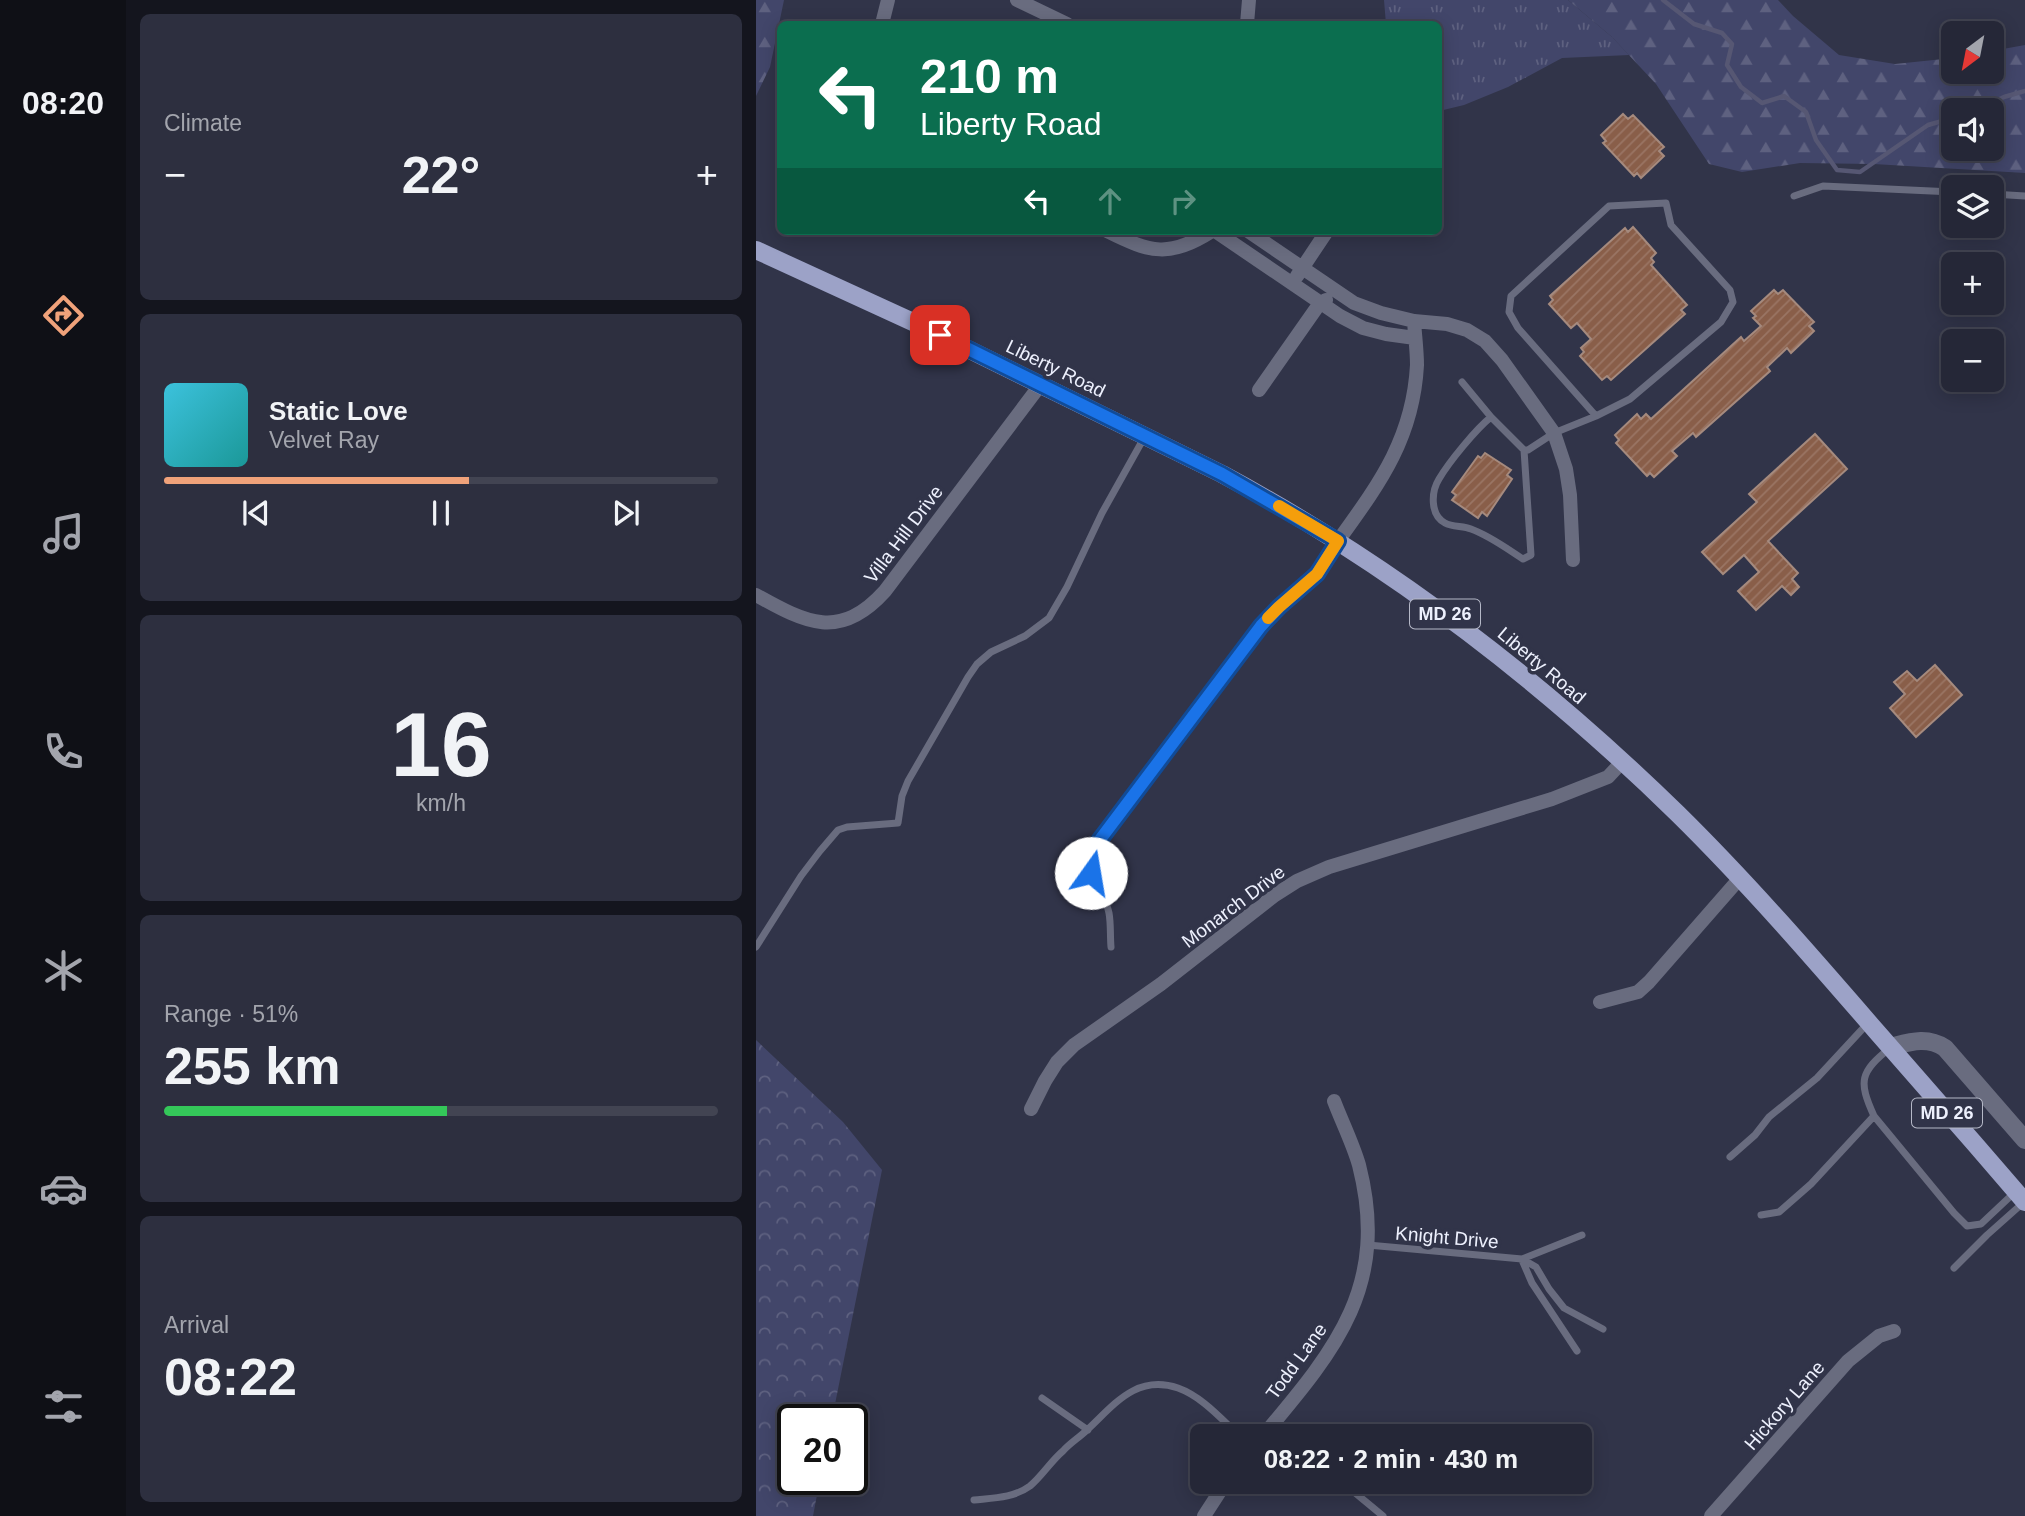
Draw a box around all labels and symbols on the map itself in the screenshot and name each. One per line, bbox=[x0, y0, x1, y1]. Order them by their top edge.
north arrow bbox=[1941, 21, 2004, 84]
pin bbox=[910, 305, 970, 365]
street label: Liberty Road bbox=[1003, 335, 1109, 402]
street label: Villa Hill Drive bbox=[860, 481, 947, 587]
road number: MD 26 bbox=[1410, 600, 1480, 628]
street label: Liberty Road bbox=[1494, 623, 1590, 708]
position arrow bbox=[1054, 836, 1128, 910]
street label: Monarch Drive bbox=[1178, 861, 1289, 952]
road number: MD 26 bbox=[1912, 1098, 1982, 1128]
street label: Knight Drive bbox=[1394, 1223, 1499, 1252]
street label: Todd Lane bbox=[1262, 1319, 1331, 1403]
street label: Hickory Lane bbox=[1740, 1357, 1829, 1454]
speed limit sign: 20 bbox=[777, 1404, 868, 1495]

